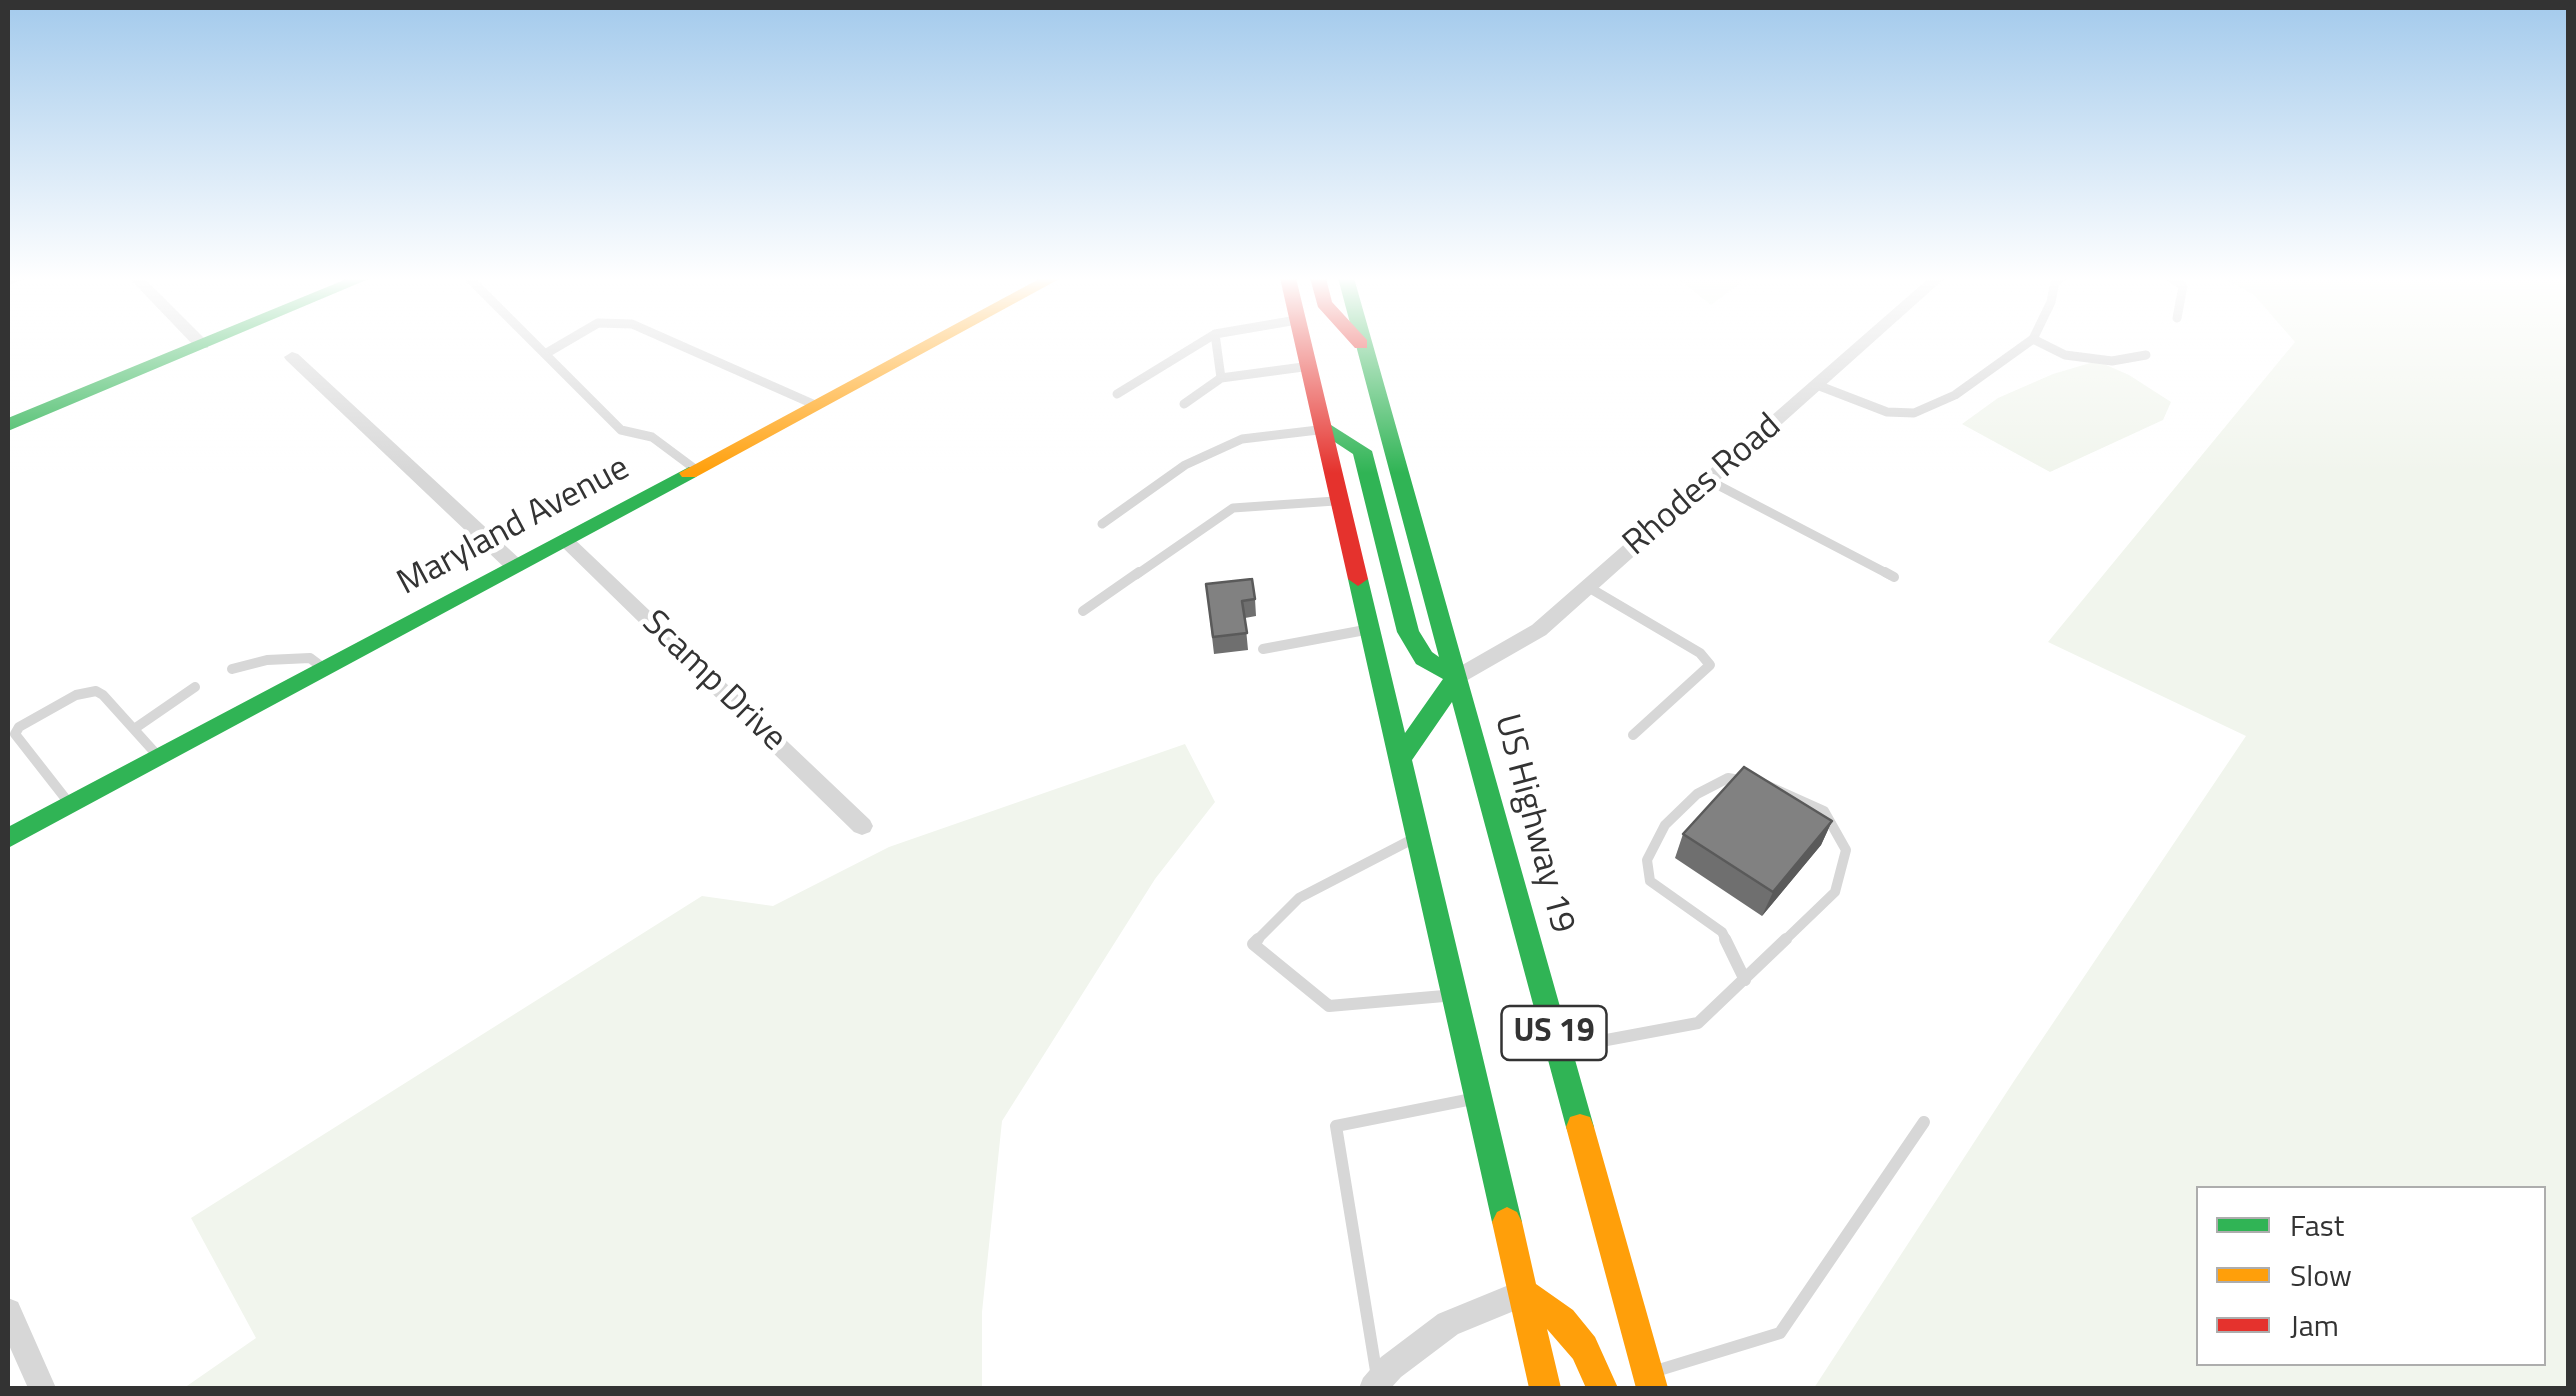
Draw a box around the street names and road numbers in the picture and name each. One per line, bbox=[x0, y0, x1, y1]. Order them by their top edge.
street label: Rhodes Road bbox=[1616, 406, 1790, 566]
street label: Maryland Avenue bbox=[391, 448, 637, 606]
street label: Scamp Drive bbox=[632, 603, 794, 761]
street label: US Highway 19 bbox=[1484, 710, 1582, 938]
road number: US 19 bbox=[1502, 1006, 1606, 1060]

